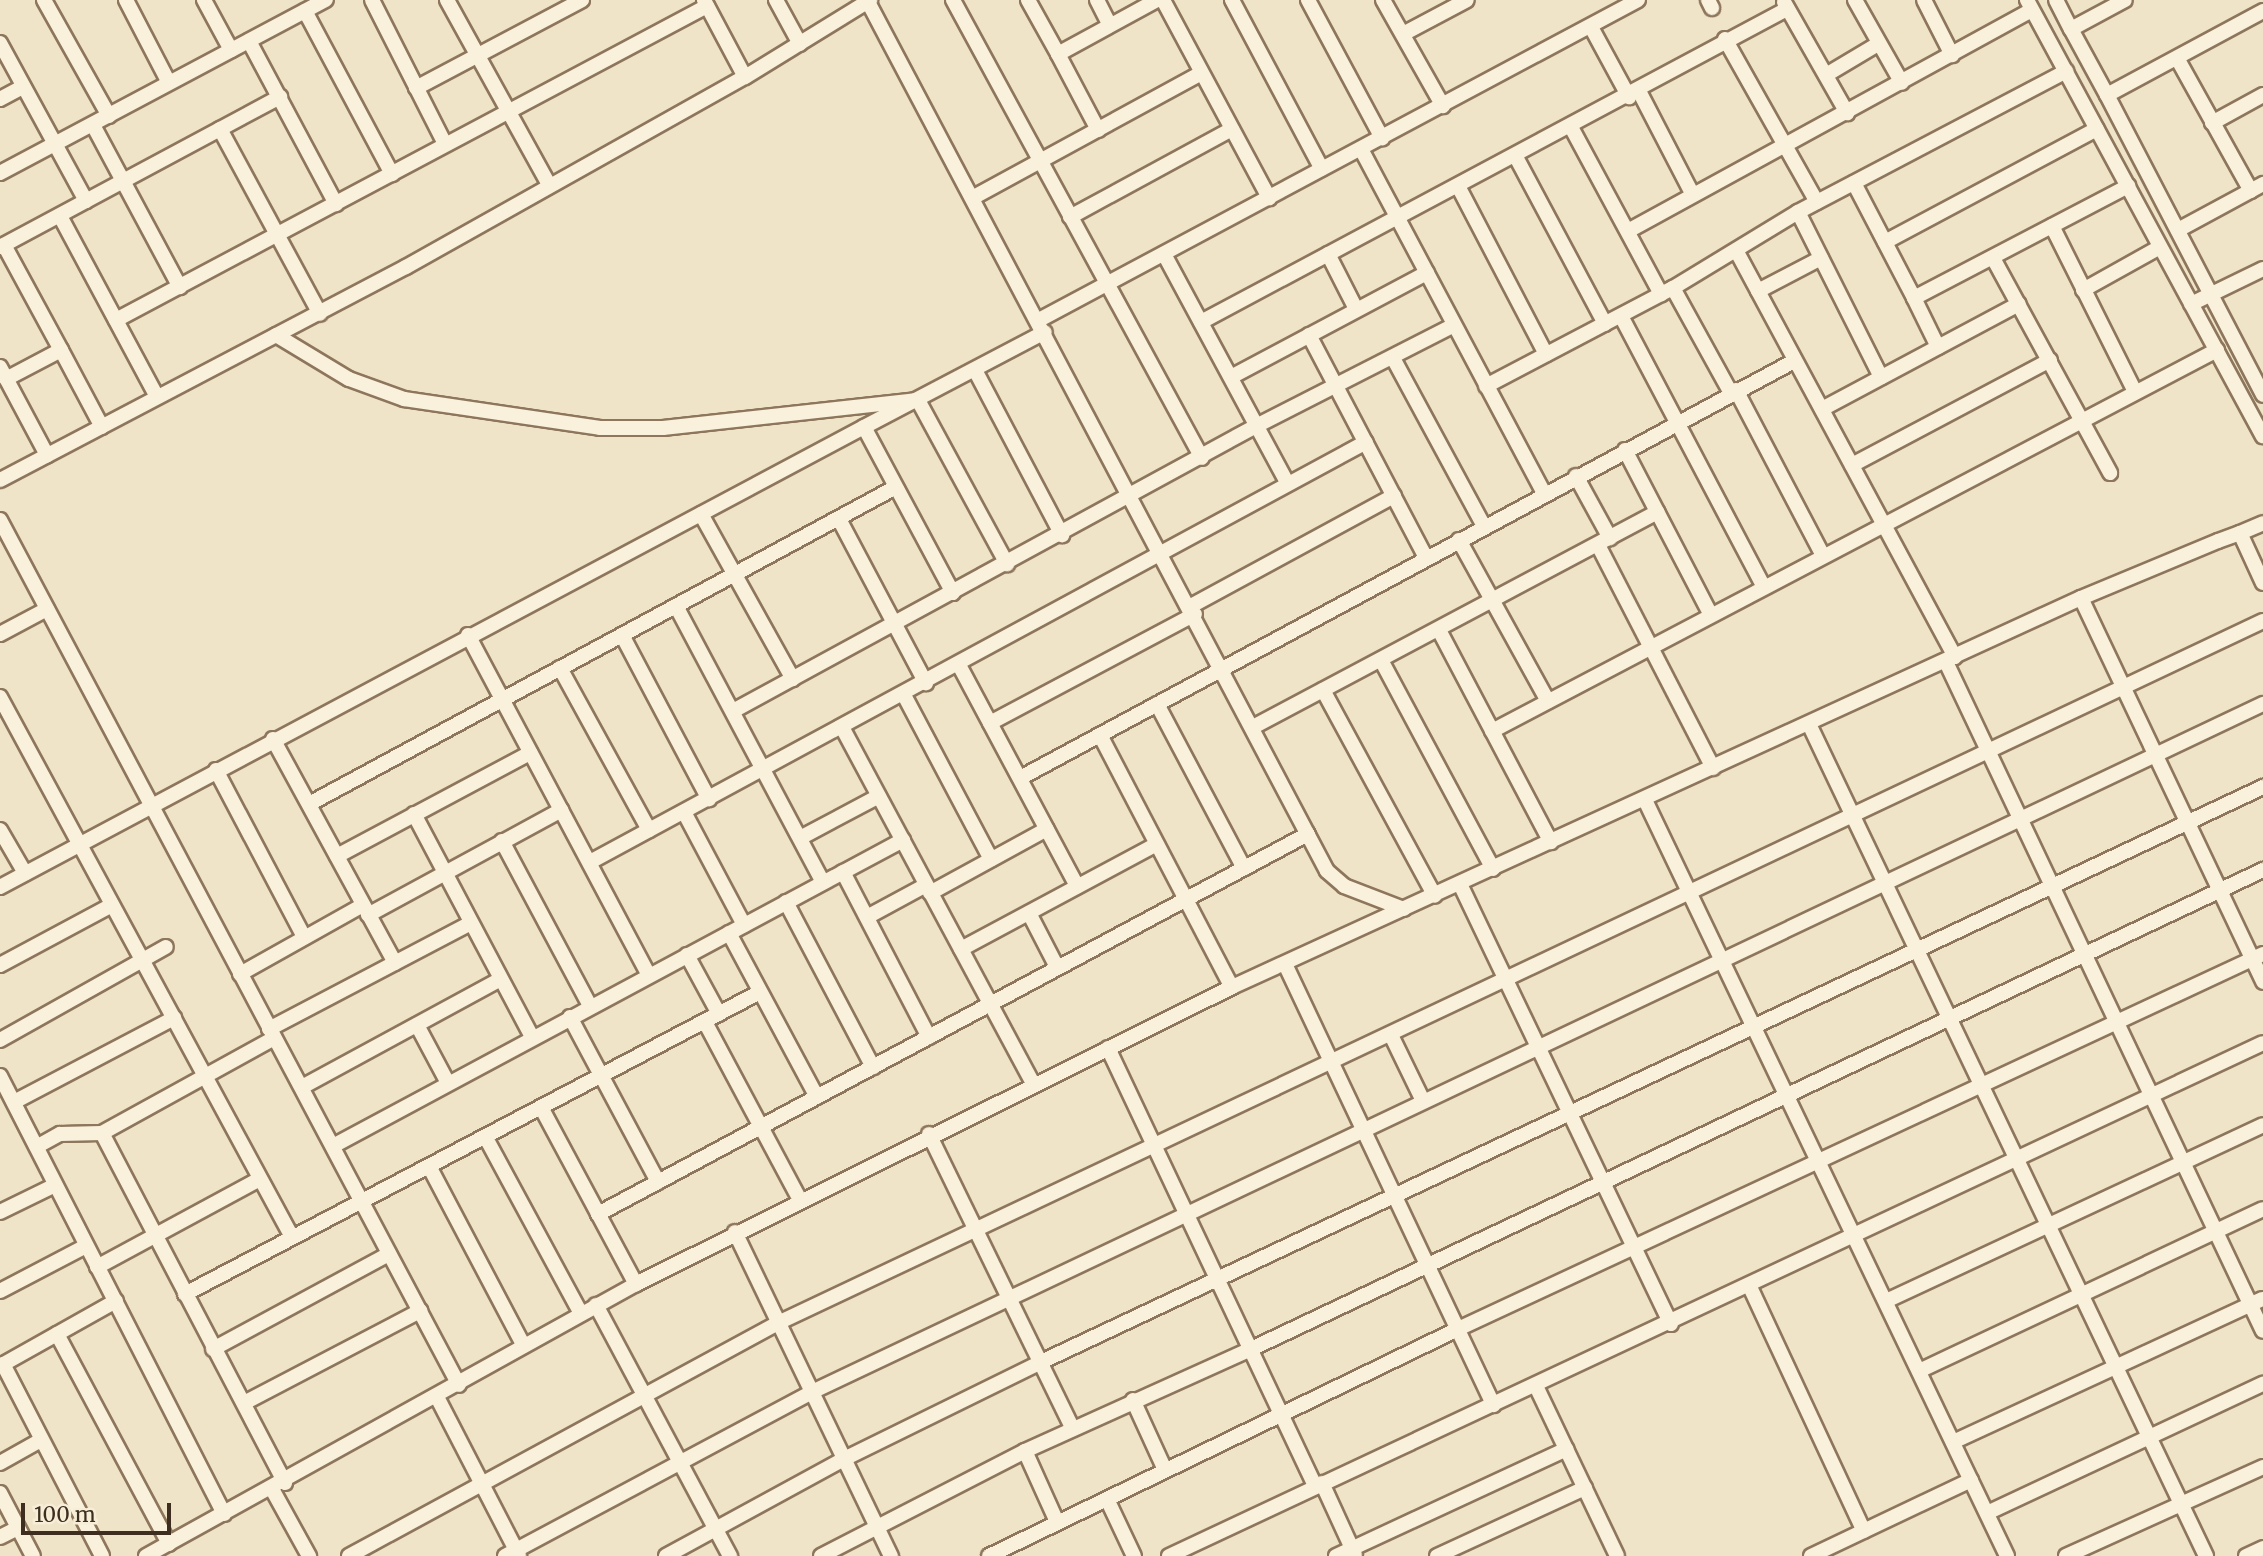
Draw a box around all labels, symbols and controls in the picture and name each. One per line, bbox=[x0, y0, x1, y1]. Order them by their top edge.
scale bar bbox=[24, 1490, 175, 1534]
text: 100 m bbox=[34, 1501, 96, 1528]

